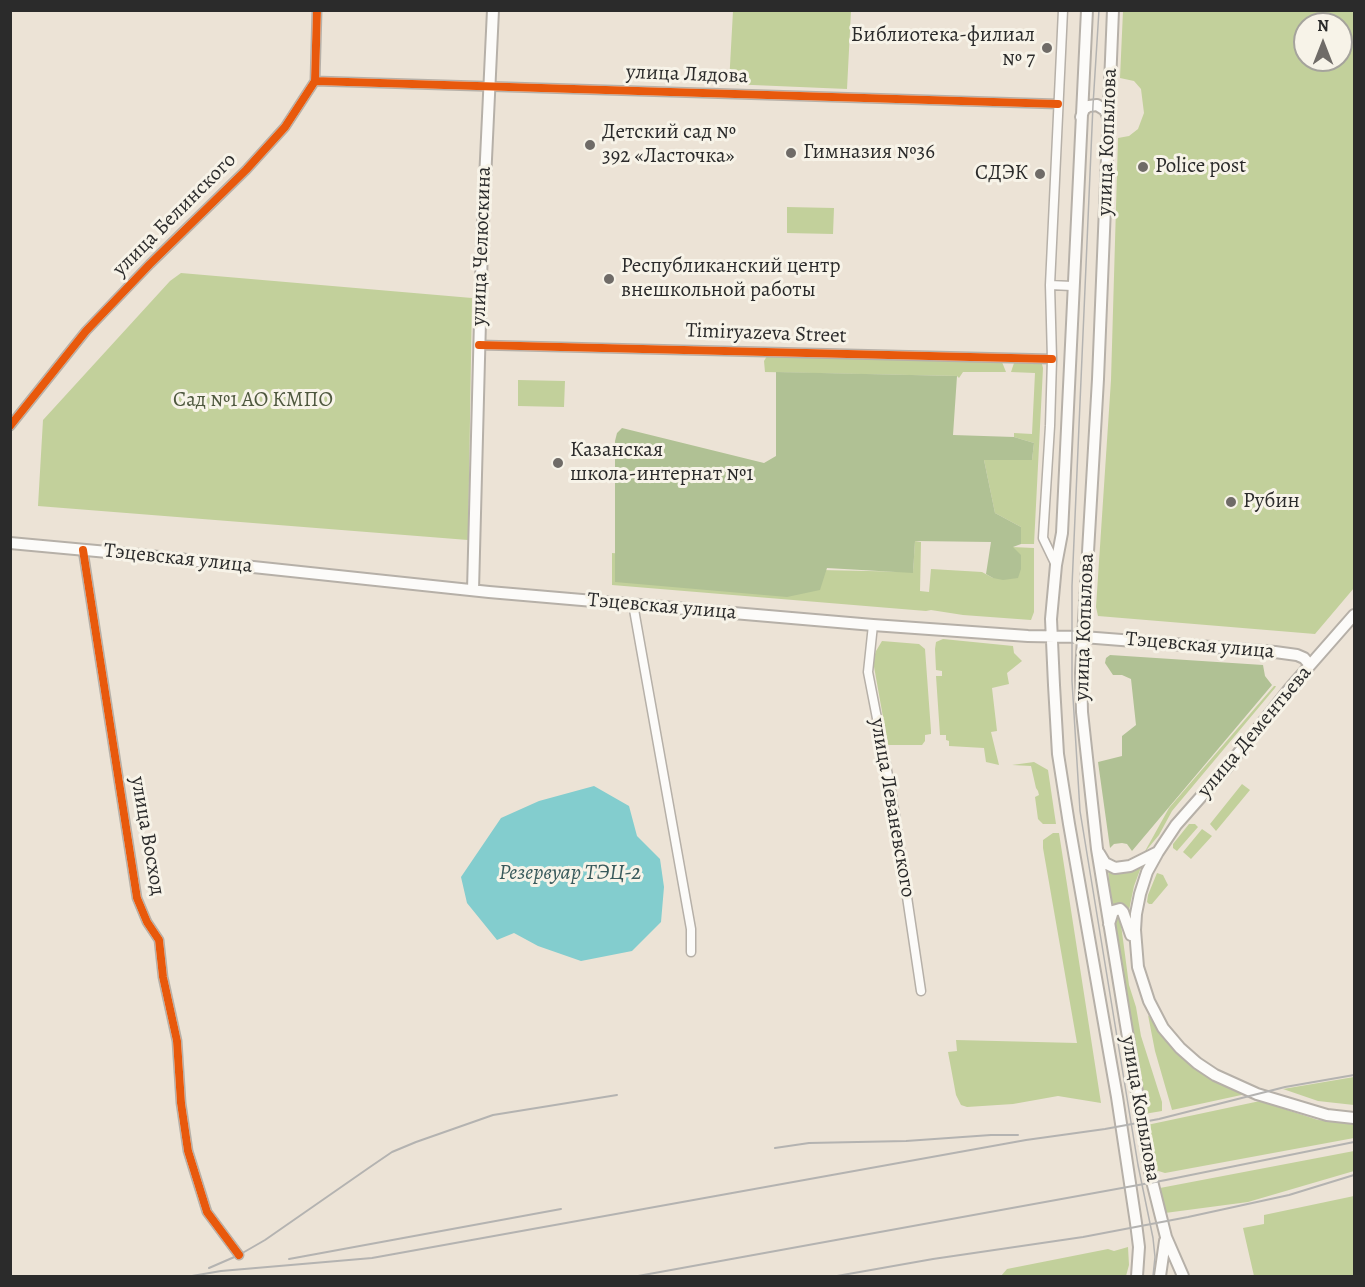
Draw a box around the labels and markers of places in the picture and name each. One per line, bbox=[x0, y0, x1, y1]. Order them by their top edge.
place label: Библиотека-филиал № 7 bbox=[851, 23, 1035, 73]
marker: Библиотека-филиал № 7 bbox=[1040, 41, 1054, 55]
place label: Детский сад № 392 «Ласточка» bbox=[602, 120, 736, 170]
marker: Детский сад № 392 «Ласточка» bbox=[583, 138, 597, 152]
place label: Гимназия №36 bbox=[803, 140, 935, 166]
marker: Гимназия №36 bbox=[784, 146, 798, 160]
place label: Police post bbox=[1155, 154, 1246, 180]
marker: Police post bbox=[1136, 160, 1150, 174]
place label: СДЭК bbox=[975, 161, 1028, 187]
marker: СДЭК bbox=[1033, 167, 1047, 181]
place label: Республиканский центр внешкольной работы bbox=[621, 254, 840, 304]
marker: Республиканский центр внешкольной работы bbox=[602, 272, 616, 286]
place label: Казанская школа-интернат №1 bbox=[570, 438, 753, 488]
marker: Казанская школа-интернат №1 bbox=[551, 456, 565, 470]
place label: Рубин bbox=[1243, 489, 1300, 515]
marker: Рубин bbox=[1224, 495, 1238, 509]

